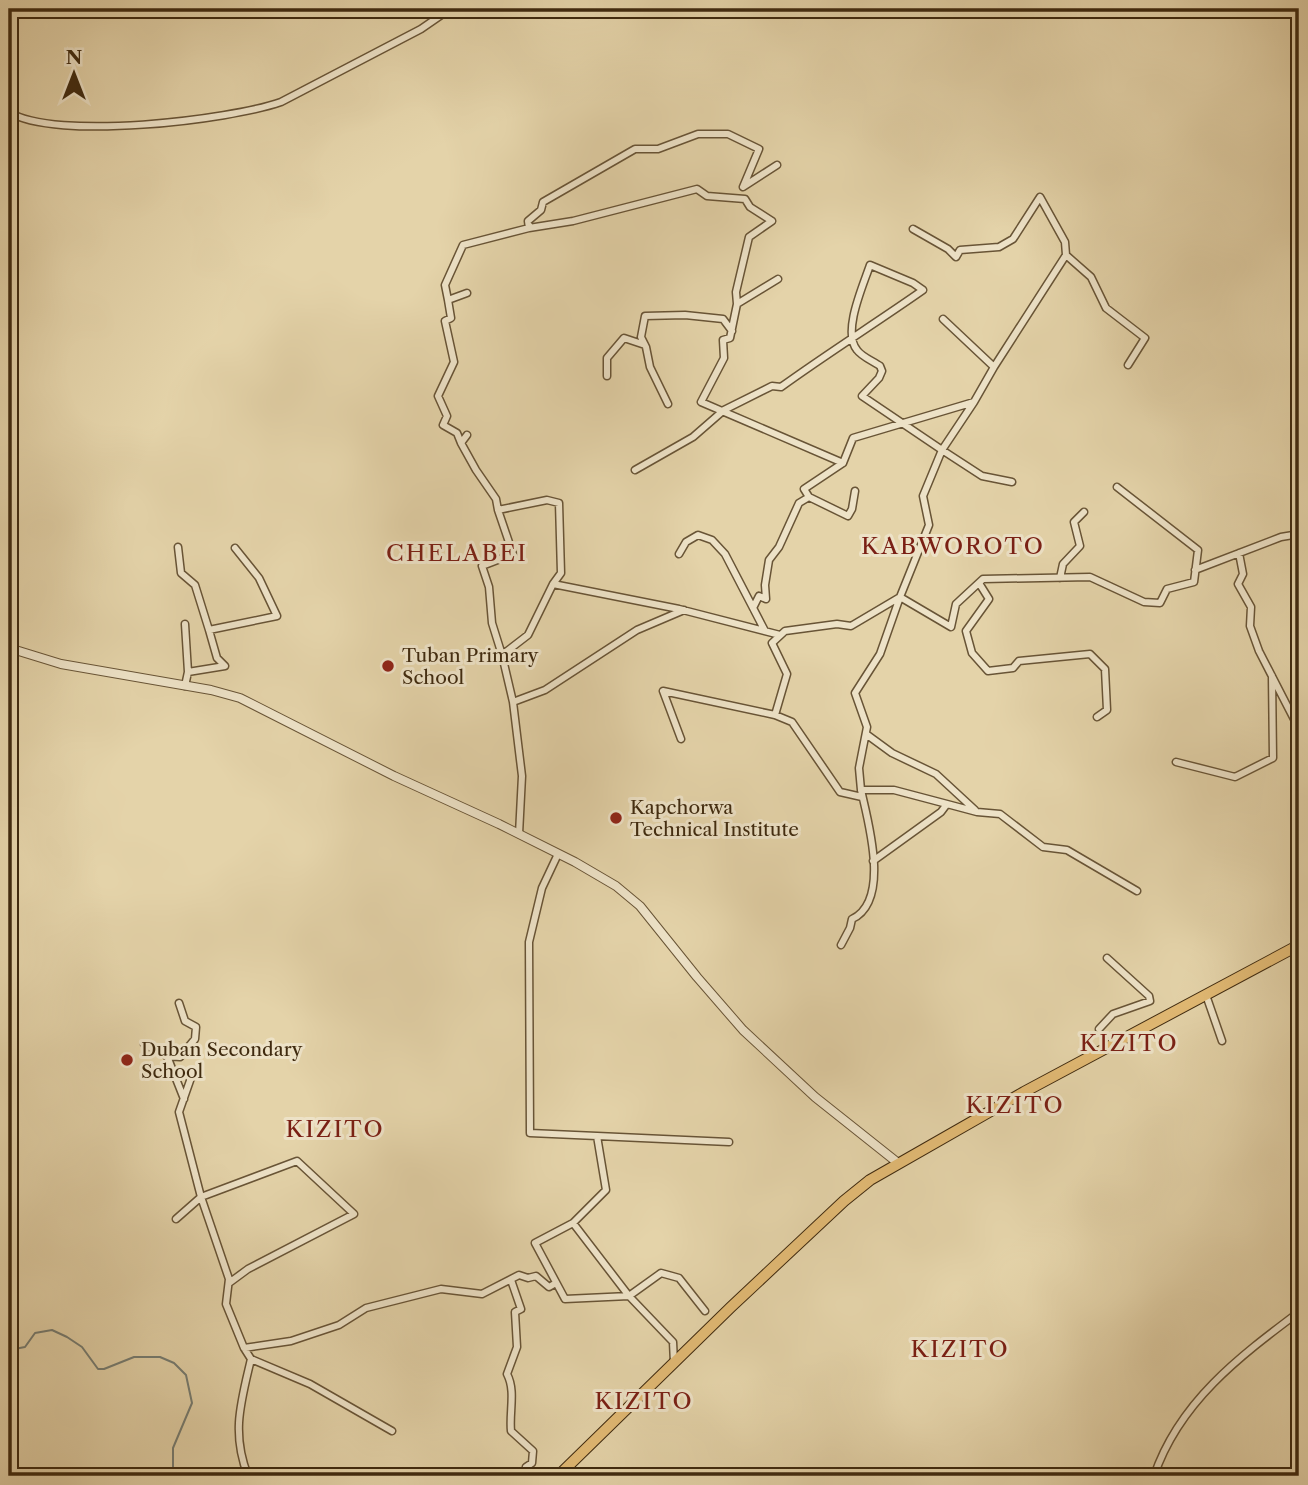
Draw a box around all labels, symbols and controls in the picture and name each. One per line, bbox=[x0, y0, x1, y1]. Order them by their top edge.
north arrow bbox=[38, 38, 108, 108]
text: N bbox=[66, 46, 82, 69]
district label: KABWOROTO bbox=[861, 532, 1045, 560]
district label: CHELABEI bbox=[386, 539, 528, 567]
place label: Tuban Primary School bbox=[402, 644, 539, 689]
marker: Tuban Primary School bbox=[380, 658, 396, 674]
place label: Kapchorwa Technical Institute bbox=[630, 796, 799, 841]
marker: Kapchorwa Technical Institute bbox=[608, 810, 624, 826]
district label: KIZITO bbox=[1079, 1029, 1179, 1057]
place label: Duban Secondary School bbox=[141, 1038, 303, 1083]
marker: Duban Secondary School bbox=[119, 1052, 135, 1068]
district label: KIZITO bbox=[965, 1091, 1065, 1119]
district label: KIZITO bbox=[285, 1115, 385, 1143]
district label: KIZITO bbox=[910, 1335, 1010, 1363]
district label: KIZITO bbox=[594, 1387, 694, 1415]

